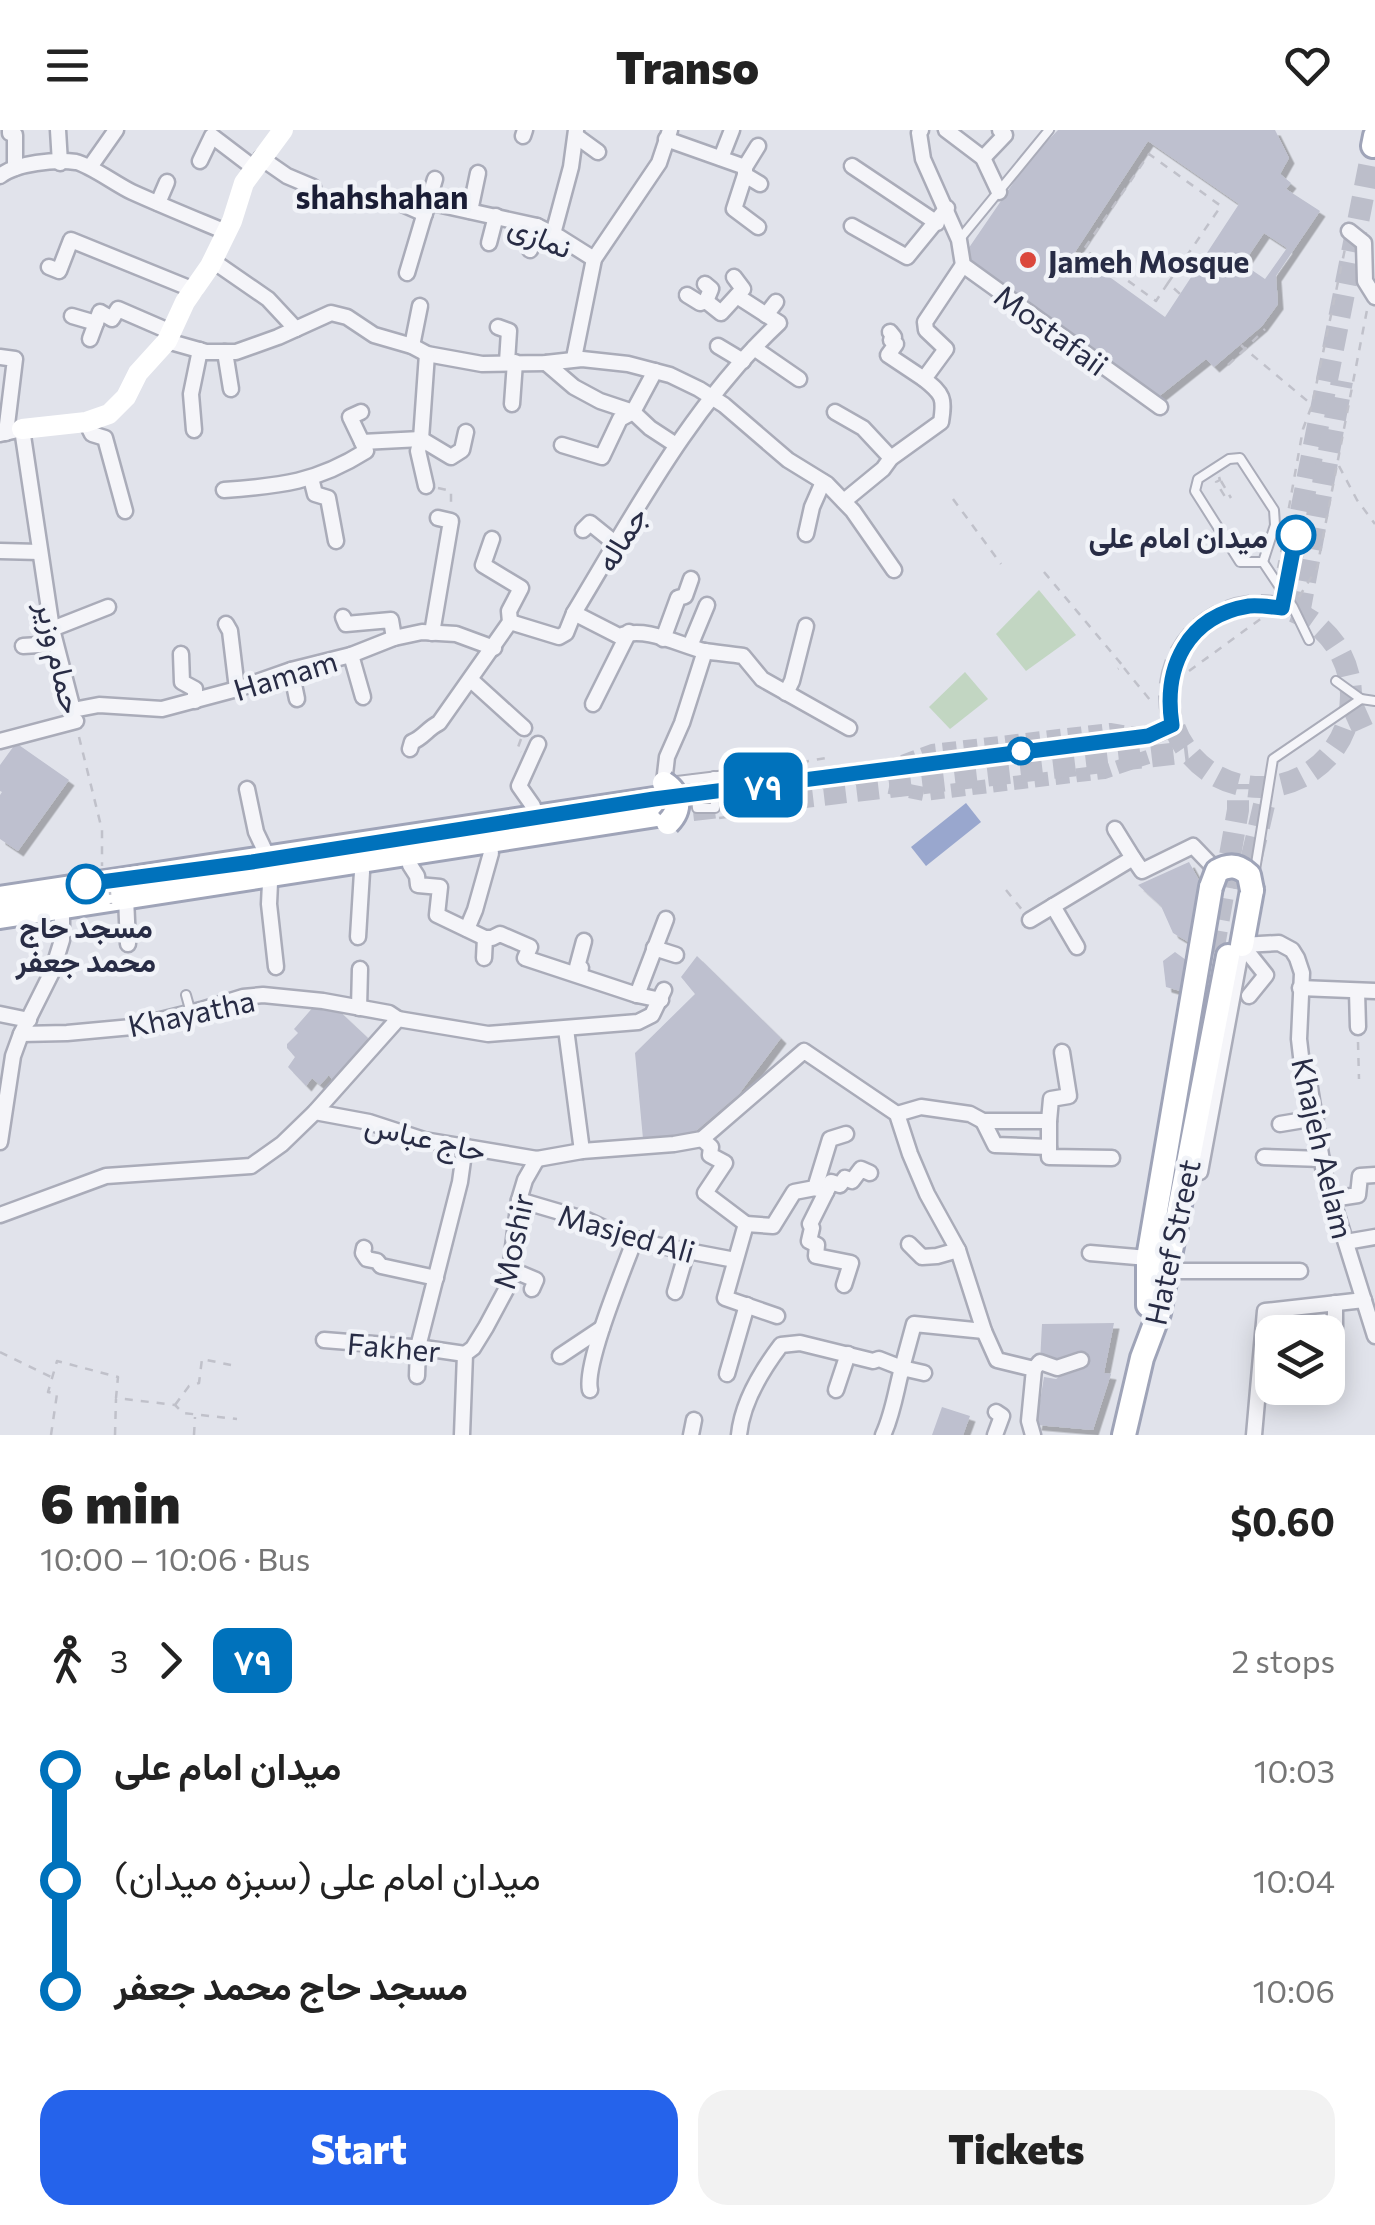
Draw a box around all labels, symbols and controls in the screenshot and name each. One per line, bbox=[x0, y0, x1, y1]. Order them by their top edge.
icon: menu bbox=[40, 38, 95, 93]
text: Transo bbox=[616, 38, 759, 93]
icon: heart bbox=[1280, 38, 1335, 93]
district label: shahshahan bbox=[296, 176, 468, 216]
street label: نمازی bbox=[503, 205, 578, 267]
place label: Jameh Mosque bbox=[1048, 242, 1249, 279]
marker: Jameh Mosque bbox=[1017, 249, 1039, 271]
street label: Mostafaii bbox=[988, 276, 1116, 382]
street label: جماله bbox=[586, 499, 655, 578]
marker: میدان امام علی bbox=[1277, 516, 1315, 554]
place label: میدان امام علی bbox=[1088, 517, 1268, 557]
street label: حمام وزیر bbox=[27, 596, 92, 718]
street label: Hamam bbox=[229, 641, 341, 707]
unlabelled marker bbox=[1008, 738, 1034, 764]
line badge: ۷۹ bbox=[718, 752, 808, 818]
text: ۷۹ bbox=[744, 764, 782, 807]
marker: مسجد حاج محمد جعفر bbox=[67, 865, 105, 903]
place label: مسجد حاج محمد جعفر bbox=[15, 907, 156, 980]
street label: Khayatha bbox=[124, 981, 258, 1043]
street label: Khajeh Aelam bbox=[1285, 1054, 1363, 1242]
street label: حاج عباس bbox=[361, 1104, 490, 1172]
street label: Hatef Street bbox=[1135, 1156, 1207, 1328]
street label: Moshir bbox=[484, 1190, 540, 1292]
street label: Masjed Ali bbox=[554, 1195, 700, 1269]
map controls bbox=[1255, 1315, 1345, 1405]
button: layers bbox=[1255, 1315, 1345, 1405]
street label: Fakher bbox=[346, 1323, 442, 1369]
text: 6 min bbox=[40, 1467, 181, 1534]
text: $0.60 bbox=[1230, 1497, 1335, 1544]
text: 10:00 – 10:06 · Bus bbox=[40, 1538, 310, 1578]
icon: walk bbox=[40, 1633, 95, 1688]
icon: forward bbox=[143, 1633, 198, 1688]
text: ۷۹ bbox=[233, 1639, 272, 1682]
text: 3 bbox=[110, 1640, 128, 1680]
text: 2 stops bbox=[1231, 1640, 1335, 1680]
text: میدان امام علی bbox=[114, 1741, 341, 1788]
text: 10:03 bbox=[1254, 1750, 1335, 1790]
text: میدان امام علی (سبزه میدان) bbox=[114, 1851, 541, 1898]
text: 10:04 bbox=[1253, 1860, 1335, 1900]
text: مسجد حاج محمد جعفر bbox=[114, 1961, 468, 2008]
text: 10:06 bbox=[1253, 1970, 1335, 2010]
button: Start bbox=[40, 2090, 678, 2205]
button: Tickets bbox=[698, 2090, 1335, 2205]

